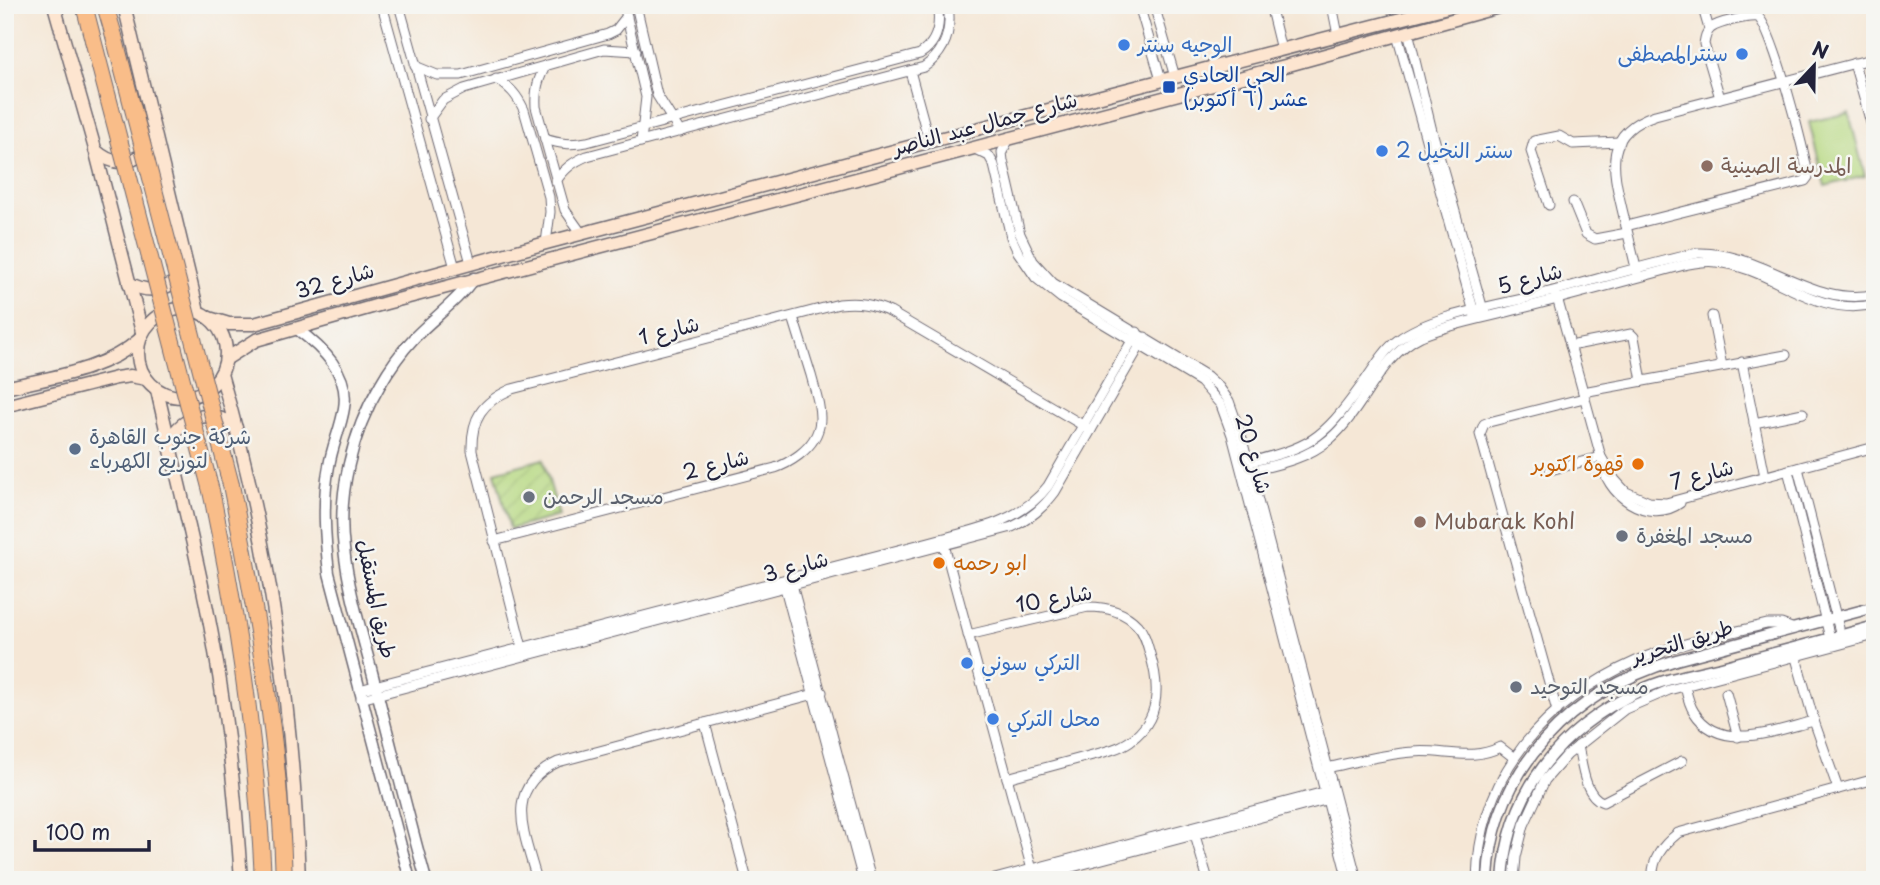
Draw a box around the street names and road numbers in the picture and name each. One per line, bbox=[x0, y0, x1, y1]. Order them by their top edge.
street label: شارع جمال عبد الناصر bbox=[886, 82, 1081, 164]
street label: شارع 32 bbox=[291, 253, 378, 307]
street label: شارع 5 bbox=[1494, 253, 1566, 302]
street label: شارع 1 bbox=[635, 306, 703, 353]
street label: شارع 20 bbox=[1227, 409, 1282, 498]
street label: شارع 2 bbox=[679, 439, 752, 488]
street label: شارع 7 bbox=[1666, 449, 1737, 498]
street label: طريق المستقبل bbox=[350, 536, 406, 661]
street label: شارع 3 bbox=[759, 541, 832, 590]
street label: شارع 10 bbox=[1013, 575, 1095, 620]
street label: طريق التحرير bbox=[1624, 609, 1736, 671]

